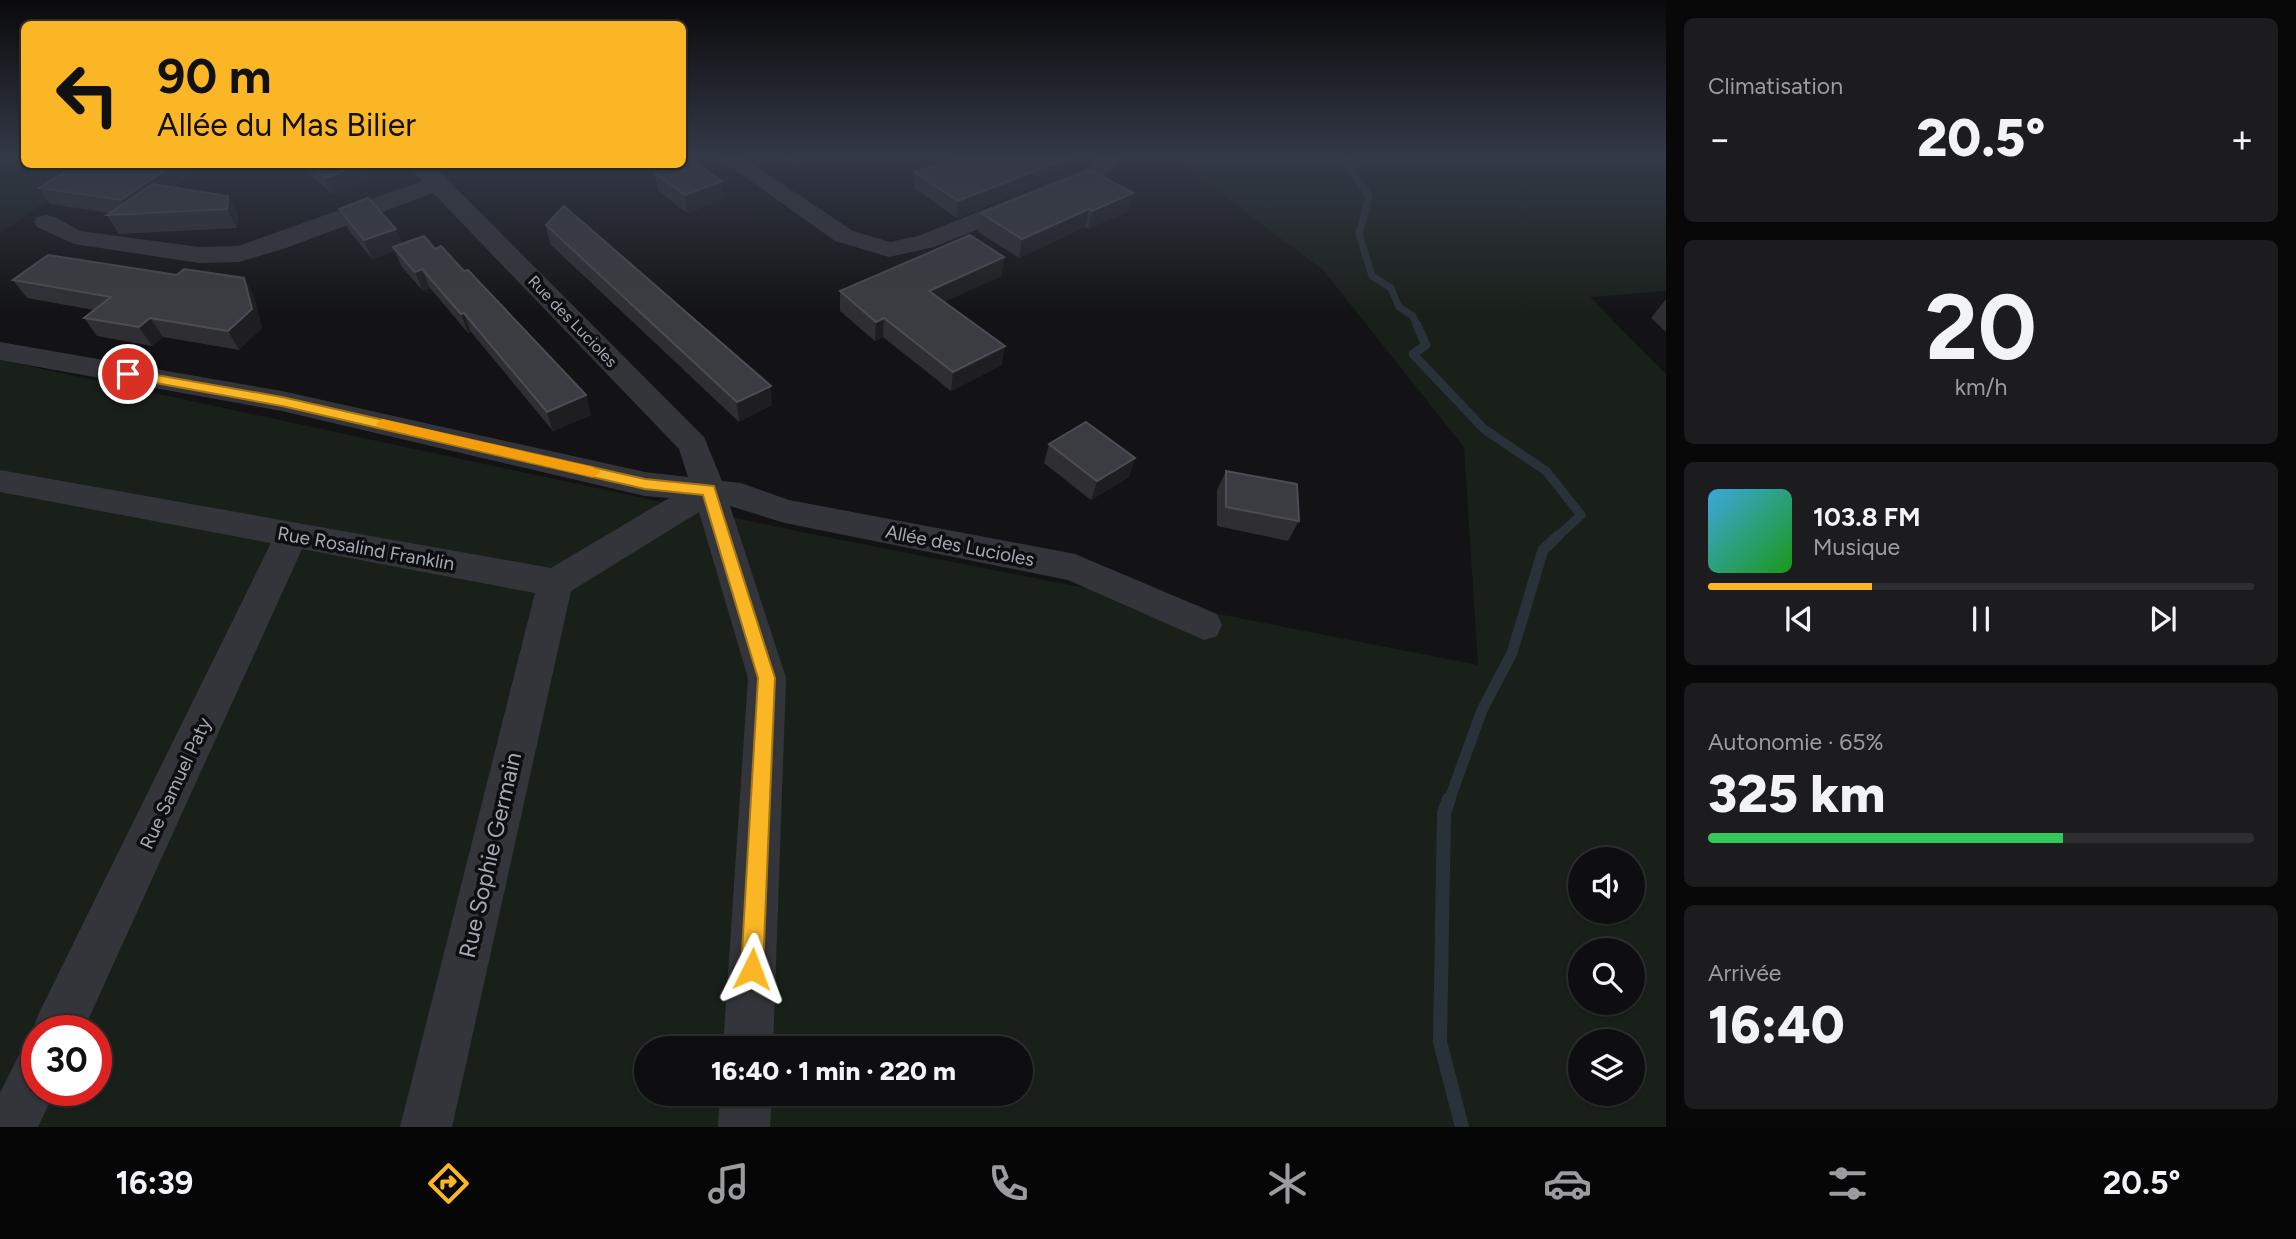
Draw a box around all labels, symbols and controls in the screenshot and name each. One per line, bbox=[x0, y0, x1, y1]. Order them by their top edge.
text: 90 m bbox=[157, 46, 272, 105]
icon: left bbox=[42, 49, 133, 140]
text: Climatisation bbox=[1708, 72, 1843, 100]
text: Allée du Mas Bilier bbox=[157, 106, 416, 144]
text: 20.5° bbox=[1917, 107, 2045, 169]
text: − bbox=[1708, 116, 1732, 162]
text: + bbox=[2230, 116, 2254, 162]
street label: Rue des Lucioles bbox=[524, 272, 621, 371]
text: 20 bbox=[1925, 273, 2037, 382]
pin bbox=[98, 344, 158, 404]
icon: arrive bbox=[109, 355, 147, 393]
text: km/h bbox=[1955, 373, 2007, 401]
text: 103.8 FM bbox=[1813, 501, 1921, 533]
street label: Allée des Lucioles bbox=[883, 520, 1037, 571]
street label: Rue Rosalind Franklin bbox=[276, 522, 456, 575]
text: Musique bbox=[1813, 533, 1900, 561]
icon: previous bbox=[1780, 600, 1818, 638]
icon: pause bbox=[1962, 600, 2000, 638]
icon: next bbox=[2144, 600, 2182, 638]
street label: Rue Samuel Paty bbox=[135, 714, 216, 853]
text: Autonomie · 65% bbox=[1708, 728, 1884, 756]
street label: Rue Sophie Germain bbox=[453, 749, 527, 961]
text: 325 km bbox=[1708, 763, 1885, 825]
map controls bbox=[1568, 847, 1645, 1106]
button: sound bbox=[1568, 847, 1645, 924]
position arrow bbox=[715, 932, 789, 1006]
button: search bbox=[1568, 938, 1645, 1015]
text: Arrivée bbox=[1708, 959, 1781, 987]
text: 16:40 bbox=[1708, 994, 1845, 1056]
speed limit sign: 30 bbox=[21, 1015, 112, 1106]
button: layers bbox=[1568, 1029, 1645, 1106]
text: 16:40 · 1 min · 220 m bbox=[711, 1055, 956, 1087]
icon: directions bbox=[424, 1159, 473, 1208]
icon: music bbox=[704, 1159, 753, 1208]
icon: phone bbox=[984, 1159, 1033, 1208]
icon: climate bbox=[1263, 1159, 1312, 1208]
icon: car bbox=[1543, 1159, 1592, 1208]
icon: filters bbox=[1823, 1159, 1872, 1208]
text: 16:39 bbox=[115, 1164, 193, 1202]
text: 20.5° bbox=[2103, 1164, 2181, 1202]

